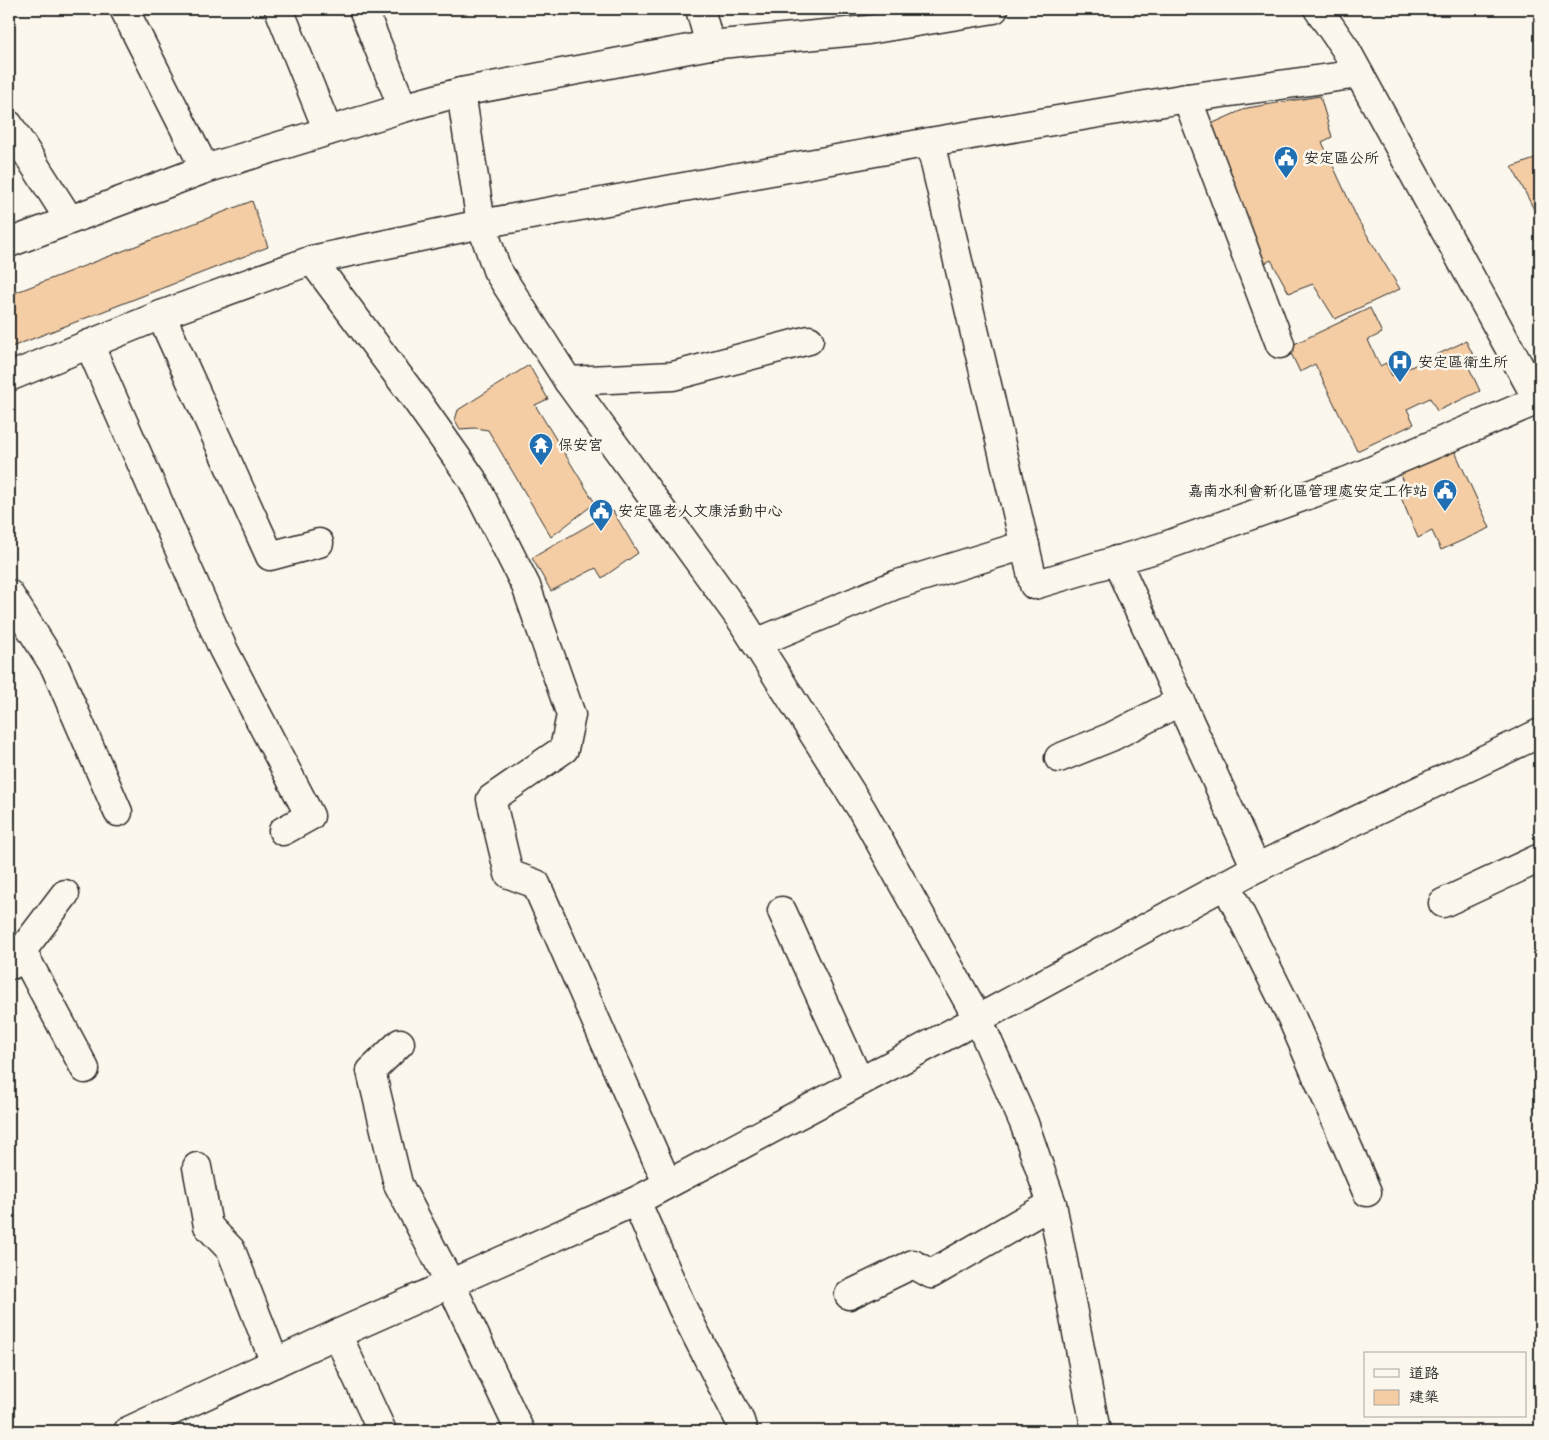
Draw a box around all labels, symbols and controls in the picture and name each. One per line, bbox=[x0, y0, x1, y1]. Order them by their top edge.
public building icon: 安定區公所 bbox=[1273, 145, 1299, 179]
place label: 安定區公所 bbox=[1304, 147, 1379, 168]
hospital icon: 安定區衛生所 bbox=[1387, 349, 1413, 383]
place label: 安定區衛生所 bbox=[1418, 351, 1508, 372]
temple icon: 保安宮 bbox=[528, 432, 554, 466]
place label: 保安宮 bbox=[558, 434, 603, 455]
public building icon: 嘉南水利會新化區管理處安定工作站 bbox=[1432, 478, 1458, 512]
place label: 嘉南水利會新化區管理處安定工作站 bbox=[1188, 480, 1428, 501]
public building icon: 安定區老人文康活動中心 bbox=[588, 498, 614, 532]
place label: 安定區老人文康活動中心 bbox=[618, 500, 783, 521]
legend bbox=[1364, 1352, 1526, 1418]
text: 道路 bbox=[1409, 1362, 1439, 1383]
text: 建築 bbox=[1409, 1386, 1439, 1407]

